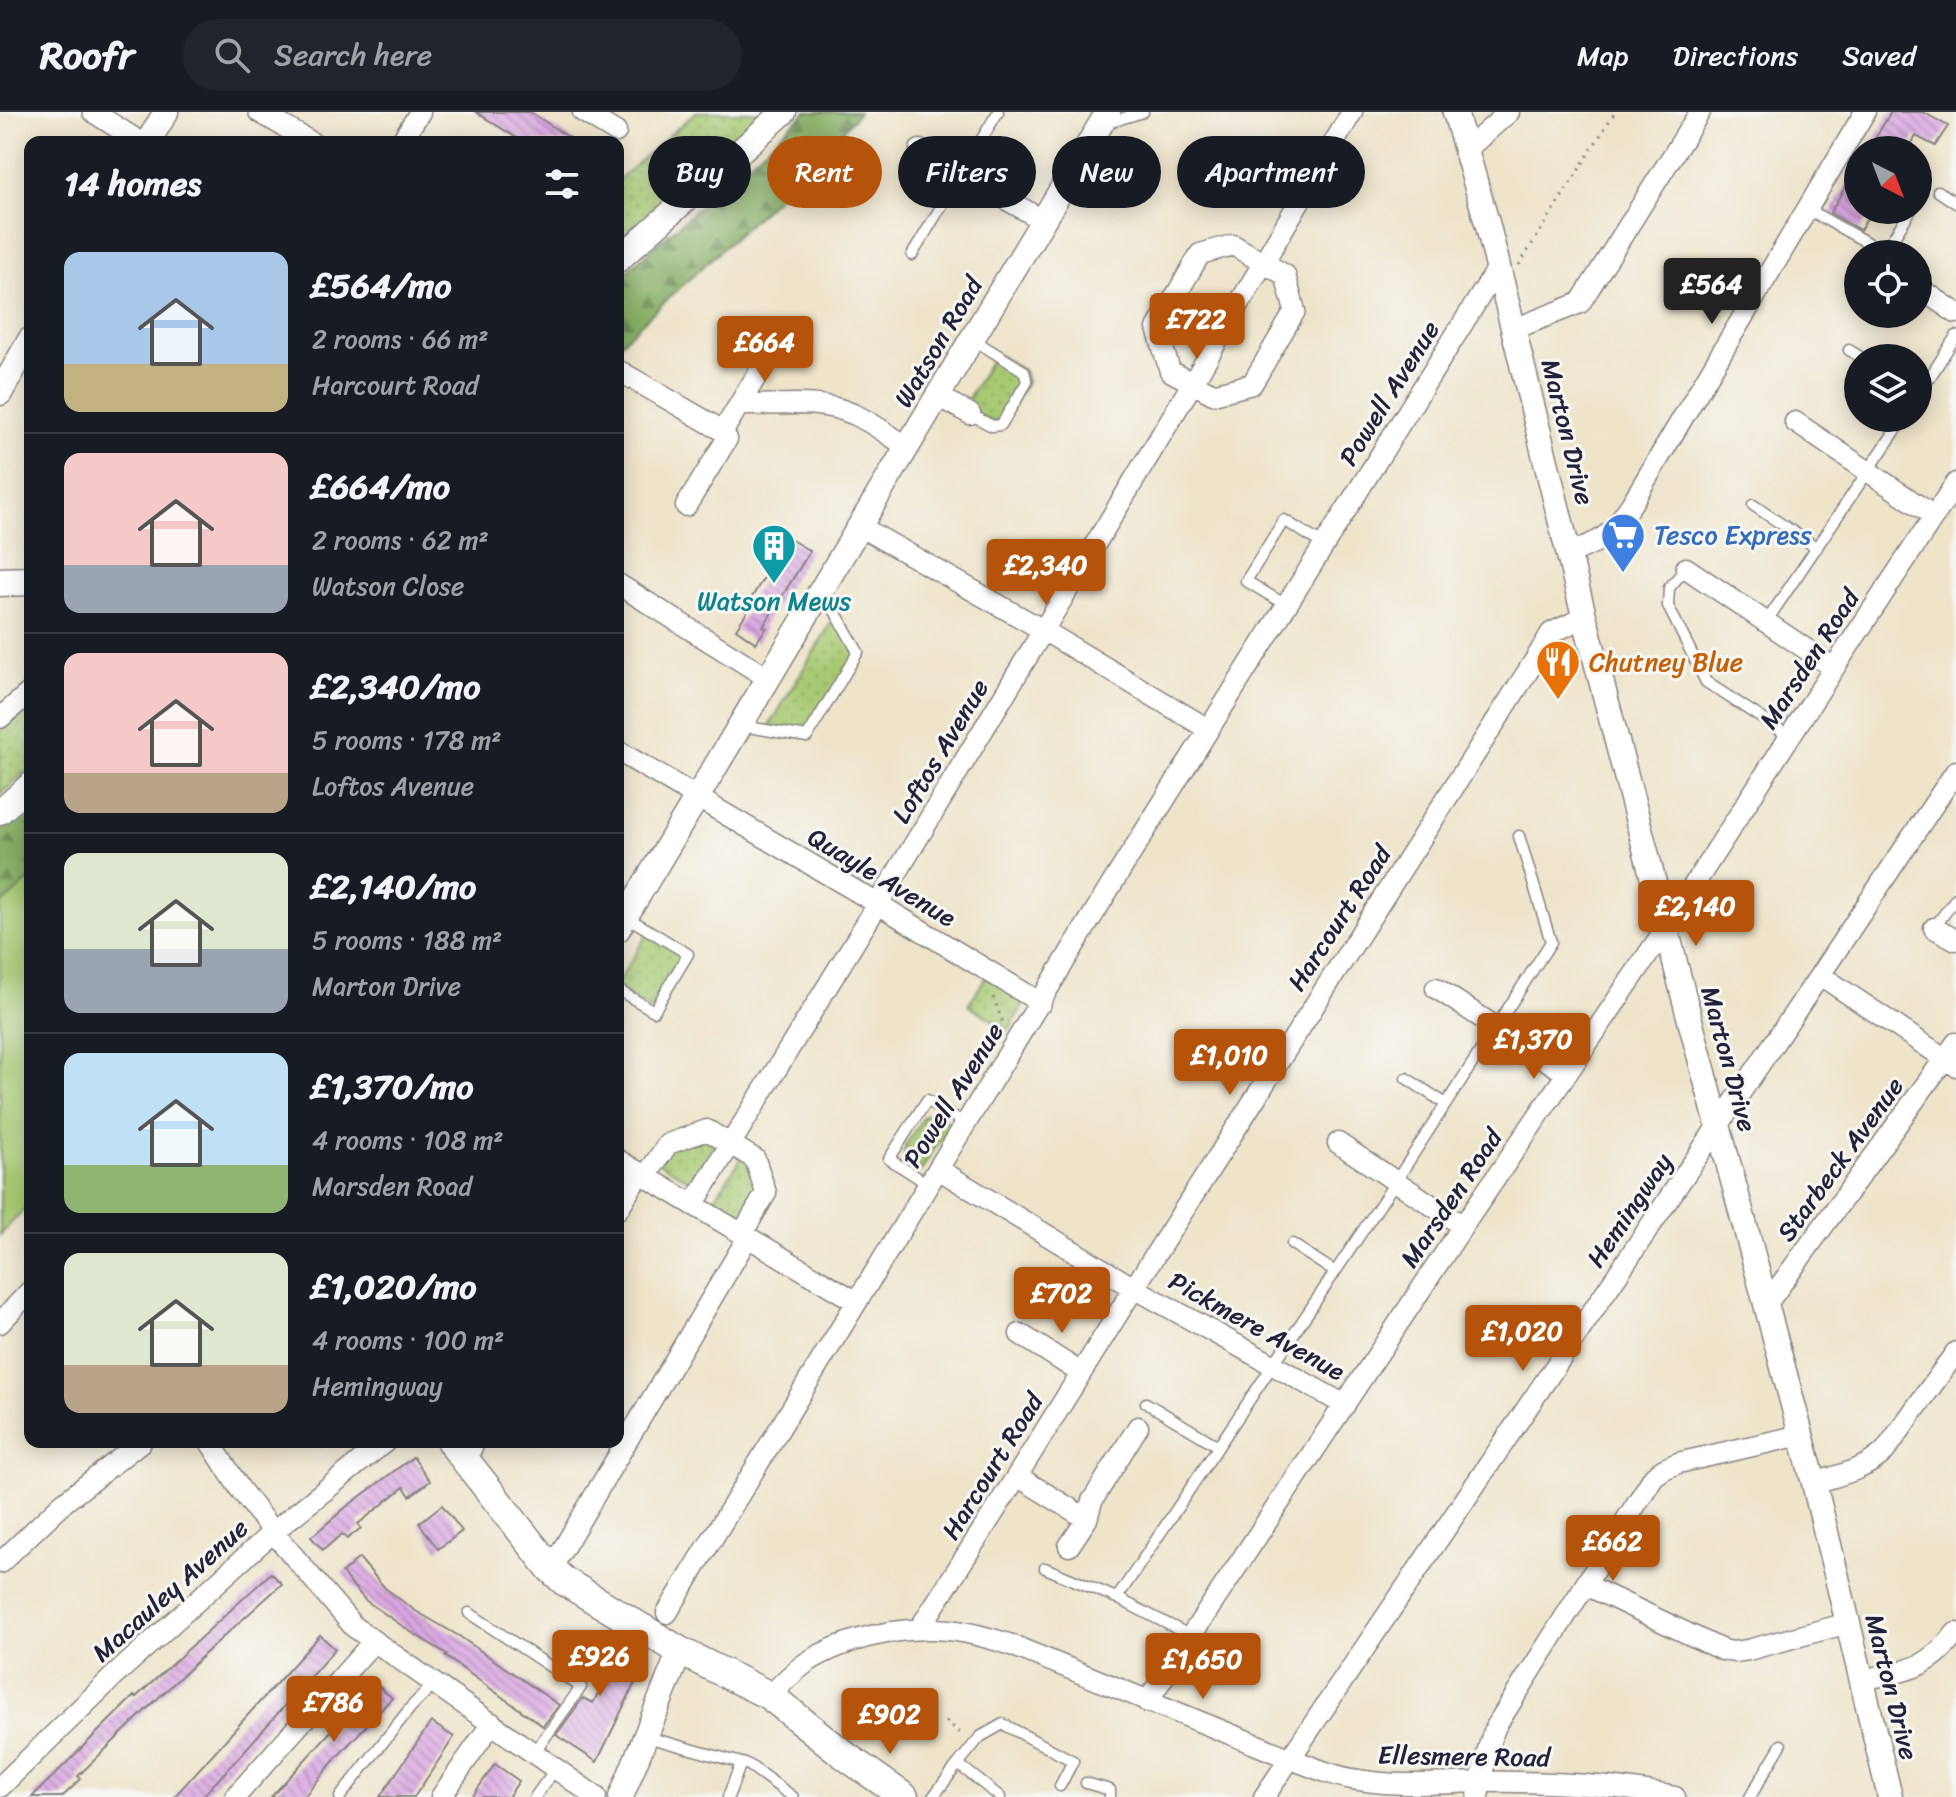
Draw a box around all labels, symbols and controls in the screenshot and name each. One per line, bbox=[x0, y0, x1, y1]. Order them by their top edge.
search box bbox=[182, 19, 742, 91]
text: Roofr bbox=[40, 22, 134, 89]
text: Search here bbox=[274, 28, 432, 82]
text: Map bbox=[1577, 31, 1629, 80]
text: Directions bbox=[1673, 31, 1798, 80]
text: Saved bbox=[1842, 31, 1916, 80]
icon: search bbox=[210, 33, 254, 77]
chip: Buy bbox=[648, 136, 751, 208]
chip: Rent bbox=[767, 136, 882, 208]
chip: Filters bbox=[898, 136, 1036, 208]
chip: New bbox=[1052, 136, 1161, 208]
chip: Apartment bbox=[1177, 136, 1365, 208]
north arrow bbox=[1844, 136, 1932, 224]
map controls bbox=[1844, 136, 1932, 432]
text: 14 homes bbox=[64, 154, 201, 214]
icon: filters bbox=[540, 162, 584, 206]
button: locate bbox=[1844, 240, 1932, 328]
text: £564/mo bbox=[312, 256, 452, 316]
pin: £564 bbox=[1665, 258, 1759, 326]
text: £564 bbox=[1682, 261, 1742, 307]
street label: Watson Road bbox=[881, 266, 996, 416]
icon: home bbox=[128, 284, 224, 380]
pin: £722 bbox=[1150, 293, 1244, 361]
text: £722 bbox=[1168, 296, 1226, 342]
street label: Powell Avenue bbox=[1326, 311, 1452, 475]
text: 2 rooms · 66 m² bbox=[312, 316, 488, 362]
pin: £664 bbox=[718, 316, 812, 384]
text: £664 bbox=[735, 319, 795, 365]
button: layers bbox=[1844, 344, 1932, 432]
street label: Marton Drive bbox=[1528, 354, 1608, 510]
text: Harcourt Road bbox=[312, 362, 479, 408]
text: £664/mo bbox=[312, 457, 450, 517]
icon: home bbox=[128, 485, 224, 581]
supermarket icon: Tesco Express bbox=[1599, 511, 1647, 574]
place label: Tesco Express bbox=[1654, 512, 1813, 558]
text: 2 rooms · 62 m² bbox=[312, 517, 489, 563]
building icon: Watson Mews bbox=[750, 522, 798, 585]
pin: £2,340 bbox=[981, 539, 1111, 607]
text: £2,340 bbox=[1005, 542, 1087, 588]
text: Watson Close bbox=[312, 563, 464, 609]
street label: Marsden Road bbox=[1746, 577, 1873, 739]
place label: Watson Mews bbox=[697, 578, 851, 624]
restaurant icon: Chutney Blue bbox=[1534, 638, 1582, 701]
place label: Chutney Blue bbox=[1589, 639, 1743, 685]
text: £2,340/mo bbox=[312, 657, 480, 717]
street label: Loftos Avenue bbox=[879, 670, 1001, 832]
icon: home bbox=[128, 685, 224, 781]
text: 5 rooms · 178 m² bbox=[312, 717, 501, 763]
text: Loftos Avenue bbox=[312, 763, 474, 809]
street label: Quayle Avenue bbox=[799, 814, 966, 940]
street label: Harcourt Road bbox=[1274, 834, 1405, 1000]
text: £2,140/mo bbox=[312, 857, 476, 917]
pin: £2,140 bbox=[1631, 880, 1761, 948]
text: £2,140 bbox=[1656, 883, 1736, 929]
icon: home bbox=[128, 885, 224, 981]
text: 5 rooms · 188 m² bbox=[312, 917, 502, 963]
text: Marton Drive bbox=[312, 963, 461, 1009]
street label: Marton Drive bbox=[1687, 981, 1771, 1137]
street label: Powell Avenue bbox=[890, 1013, 1016, 1177]
pin: £1,370 bbox=[1469, 1013, 1599, 1081]
text: £1,370 bbox=[1495, 1016, 1573, 1062]
pin: £1,010 bbox=[1165, 1029, 1295, 1097]
text: £1,010 bbox=[1192, 1032, 1268, 1078]
text: £1,370/mo bbox=[312, 1057, 474, 1117]
street label: Starbeck Avenue bbox=[1764, 1067, 1916, 1251]
icon: home bbox=[128, 1085, 224, 1181]
text: 4 rooms · 108 m² bbox=[312, 1117, 503, 1163]
street label: Marsden Road bbox=[1387, 1117, 1516, 1277]
street label: Hemingway bbox=[1573, 1143, 1685, 1277]
text: Marsden Road bbox=[312, 1163, 472, 1209]
text: £1,020/mo bbox=[312, 1257, 477, 1317]
street label: Pickmere Avenue bbox=[1160, 1258, 1354, 1394]
pin: £702 bbox=[1015, 1267, 1109, 1335]
text: £702 bbox=[1032, 1270, 1092, 1316]
icon: home bbox=[128, 1285, 224, 1381]
pin: £1,020 bbox=[1458, 1305, 1588, 1373]
text: £1,020 bbox=[1483, 1308, 1563, 1354]
text: 4 rooms · 100 m² bbox=[312, 1317, 504, 1363]
text: Hemingway bbox=[312, 1363, 443, 1409]
street label: Harcourt Road bbox=[928, 1381, 1057, 1549]
street label: Macauley Avenue bbox=[81, 1506, 259, 1674]
pin: £662 bbox=[1566, 1515, 1660, 1583]
text: £662 bbox=[1584, 1518, 1642, 1564]
street label: Marton Drive bbox=[1852, 1609, 1932, 1765]
pin: £926 bbox=[553, 1630, 647, 1698]
text: £926 bbox=[570, 1633, 630, 1679]
pin: £1,650 bbox=[1138, 1633, 1268, 1701]
text: £1,650 bbox=[1163, 1636, 1243, 1682]
pin: £786 bbox=[287, 1676, 381, 1744]
text: £786 bbox=[304, 1679, 364, 1725]
pin: £902 bbox=[843, 1688, 937, 1756]
text: £902 bbox=[859, 1691, 921, 1737]
street label: Ellesmere Road bbox=[1377, 1731, 1553, 1781]

